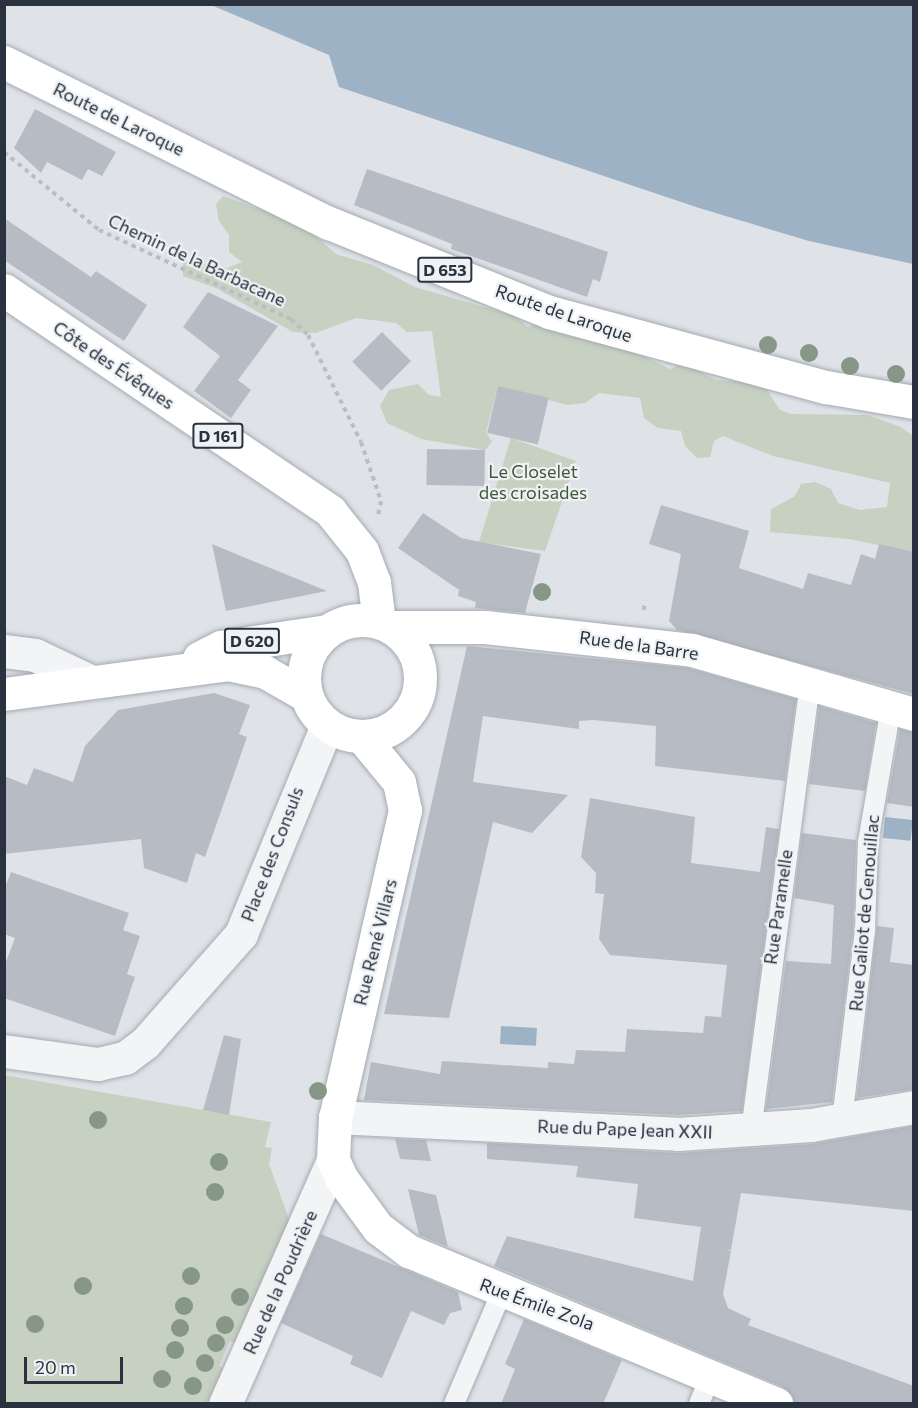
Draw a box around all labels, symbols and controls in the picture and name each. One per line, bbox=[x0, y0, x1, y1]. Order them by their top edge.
street label: Route de Laroque bbox=[50, 78, 188, 160]
street label: Chemin de la Barbacane bbox=[105, 209, 289, 311]
road number: D 653 bbox=[416, 257, 474, 283]
street label: Route de Laroque bbox=[493, 279, 635, 347]
street label: Côte des Évêques bbox=[49, 316, 179, 414]
road number: D 161 bbox=[191, 423, 245, 449]
park label: Le Closelet des croisades bbox=[479, 461, 587, 504]
street label: Rue de la Barre bbox=[578, 626, 700, 664]
road number: D 620 bbox=[224, 628, 280, 654]
street label: Place des Consuls bbox=[236, 783, 308, 925]
street label: Rue Galiot de Genouillac bbox=[845, 814, 883, 1012]
street label: Rue Paramelle bbox=[759, 848, 797, 966]
street label: Rue René Villars bbox=[349, 876, 401, 1008]
street label: Rue du Pape Jean XXII bbox=[537, 1115, 713, 1143]
street label: Rue de la Poudrière bbox=[238, 1207, 322, 1357]
street label: Rue Émile Zola bbox=[477, 1273, 597, 1335]
scale bar bbox=[27, 1345, 126, 1383]
text: 20 m bbox=[35, 1356, 76, 1378]

